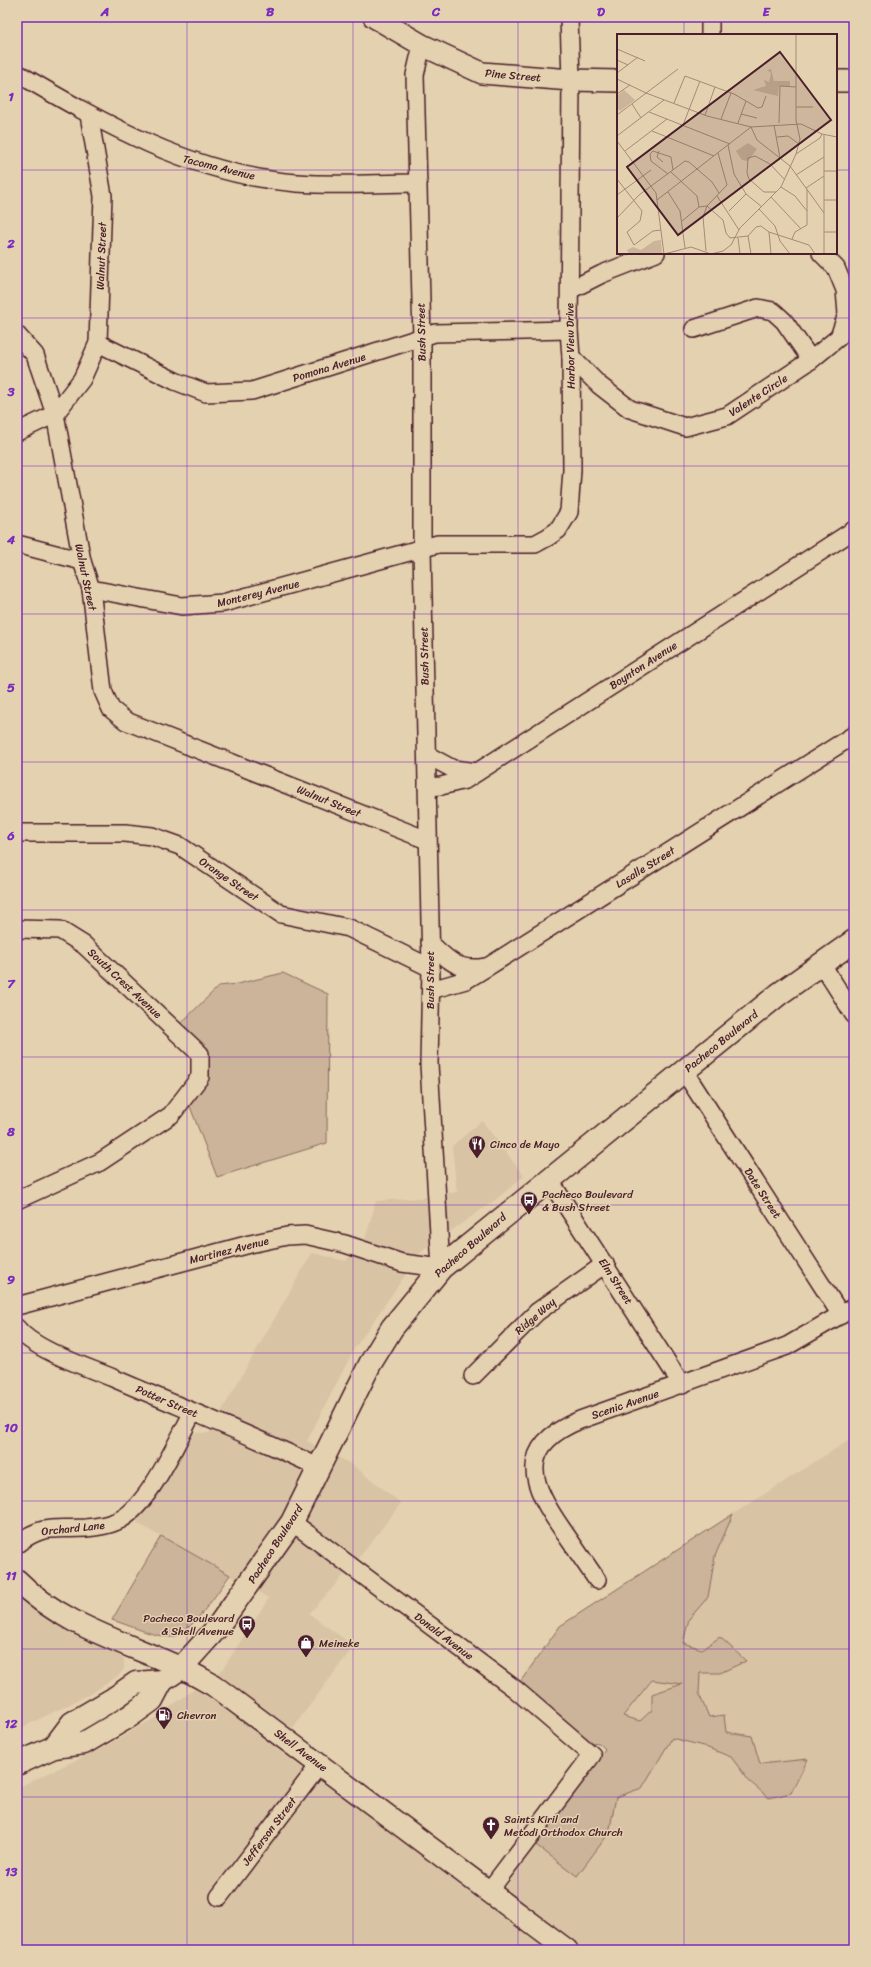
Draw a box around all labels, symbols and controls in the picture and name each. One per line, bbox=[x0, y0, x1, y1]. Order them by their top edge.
text: A bbox=[100, 0, 109, 23]
text: B bbox=[266, 0, 275, 23]
text: C bbox=[431, 0, 441, 23]
text: D bbox=[597, 0, 605, 23]
text: E bbox=[762, 0, 771, 23]
inset map bbox=[617, 34, 837, 254]
street label: Pine Street bbox=[484, 64, 542, 87]
text: 1 bbox=[8, 85, 14, 108]
street label: Tacoma Avenue bbox=[181, 149, 258, 186]
street label: Walnut Street bbox=[91, 221, 112, 290]
text: 2 bbox=[6, 232, 15, 255]
street label: Bush Street bbox=[411, 302, 432, 361]
street label: Harbor View Drive bbox=[560, 302, 581, 389]
street label: Pomona Avenue bbox=[290, 347, 369, 388]
street label: Valente Circle bbox=[725, 369, 792, 422]
text: 3 bbox=[6, 380, 15, 403]
text: 4 bbox=[6, 528, 16, 551]
street label: Walnut Street bbox=[69, 542, 102, 613]
street label: Monterey Avenue bbox=[215, 574, 302, 613]
street label: Bush Street bbox=[414, 626, 435, 685]
street label: Boynton Avenue bbox=[605, 636, 681, 695]
text: 5 bbox=[7, 676, 15, 699]
street label: Walnut Street bbox=[294, 780, 364, 823]
text: 6 bbox=[6, 824, 15, 847]
street label: Lasalle Street bbox=[612, 841, 679, 893]
street label: Orange Street bbox=[195, 852, 263, 907]
street label: South Crest Avenue bbox=[83, 944, 167, 1024]
street label: Bush Street bbox=[421, 951, 440, 1009]
text: 7 bbox=[7, 972, 16, 995]
street label: Pacheco Boulevard bbox=[680, 1005, 763, 1077]
text: 8 bbox=[6, 1120, 15, 1143]
restaurant icon: Cinco de Mayo bbox=[467, 1134, 487, 1159]
place label: Cinco de Mayo bbox=[490, 1135, 560, 1154]
street label: Date Street bbox=[739, 1164, 786, 1223]
place label: Pacheco Boulevard & Bush Street bbox=[542, 1185, 634, 1217]
bus stop icon: Pacheco Boulevard & Bush Street bbox=[519, 1190, 539, 1215]
street label: Pacheco Boulevard bbox=[430, 1208, 512, 1282]
street label: Martinez Avenue bbox=[187, 1231, 272, 1270]
street label: Elm Street bbox=[593, 1254, 638, 1309]
text: 9 bbox=[7, 1268, 15, 1291]
street label: Ridge Way bbox=[510, 1293, 560, 1340]
street label: Potter Street bbox=[133, 1380, 201, 1423]
street label: Scenic Avenue bbox=[589, 1384, 662, 1425]
text: 10 bbox=[4, 1416, 18, 1439]
street label: Pacheco Boulevard bbox=[243, 1500, 309, 1587]
street label: Orchard Lane bbox=[40, 1516, 106, 1541]
text: 11 bbox=[5, 1564, 17, 1587]
street label: Donald Avenue bbox=[410, 1608, 478, 1665]
place label: Pacheco Boulevard & Shell Avenue bbox=[143, 1609, 235, 1641]
bus stop icon: Pacheco Boulevard & Shell Avenue bbox=[237, 1614, 257, 1639]
shop icon: Meineke bbox=[296, 1633, 316, 1658]
place label: Meineke bbox=[319, 1634, 360, 1653]
fuel station icon: Chevron bbox=[154, 1705, 174, 1730]
place label: Chevron bbox=[177, 1706, 216, 1725]
text: 12 bbox=[4, 1712, 18, 1735]
street label: Shell Avenue bbox=[270, 1724, 332, 1777]
street label: Jefferson Street bbox=[237, 1792, 302, 1871]
place label: Saints Kiril and Metodi Orthodox Church bbox=[504, 1810, 623, 1842]
church icon: Saints Kiril and Metodi Orthodox Church bbox=[481, 1815, 501, 1840]
text: 13 bbox=[5, 1860, 18, 1883]

